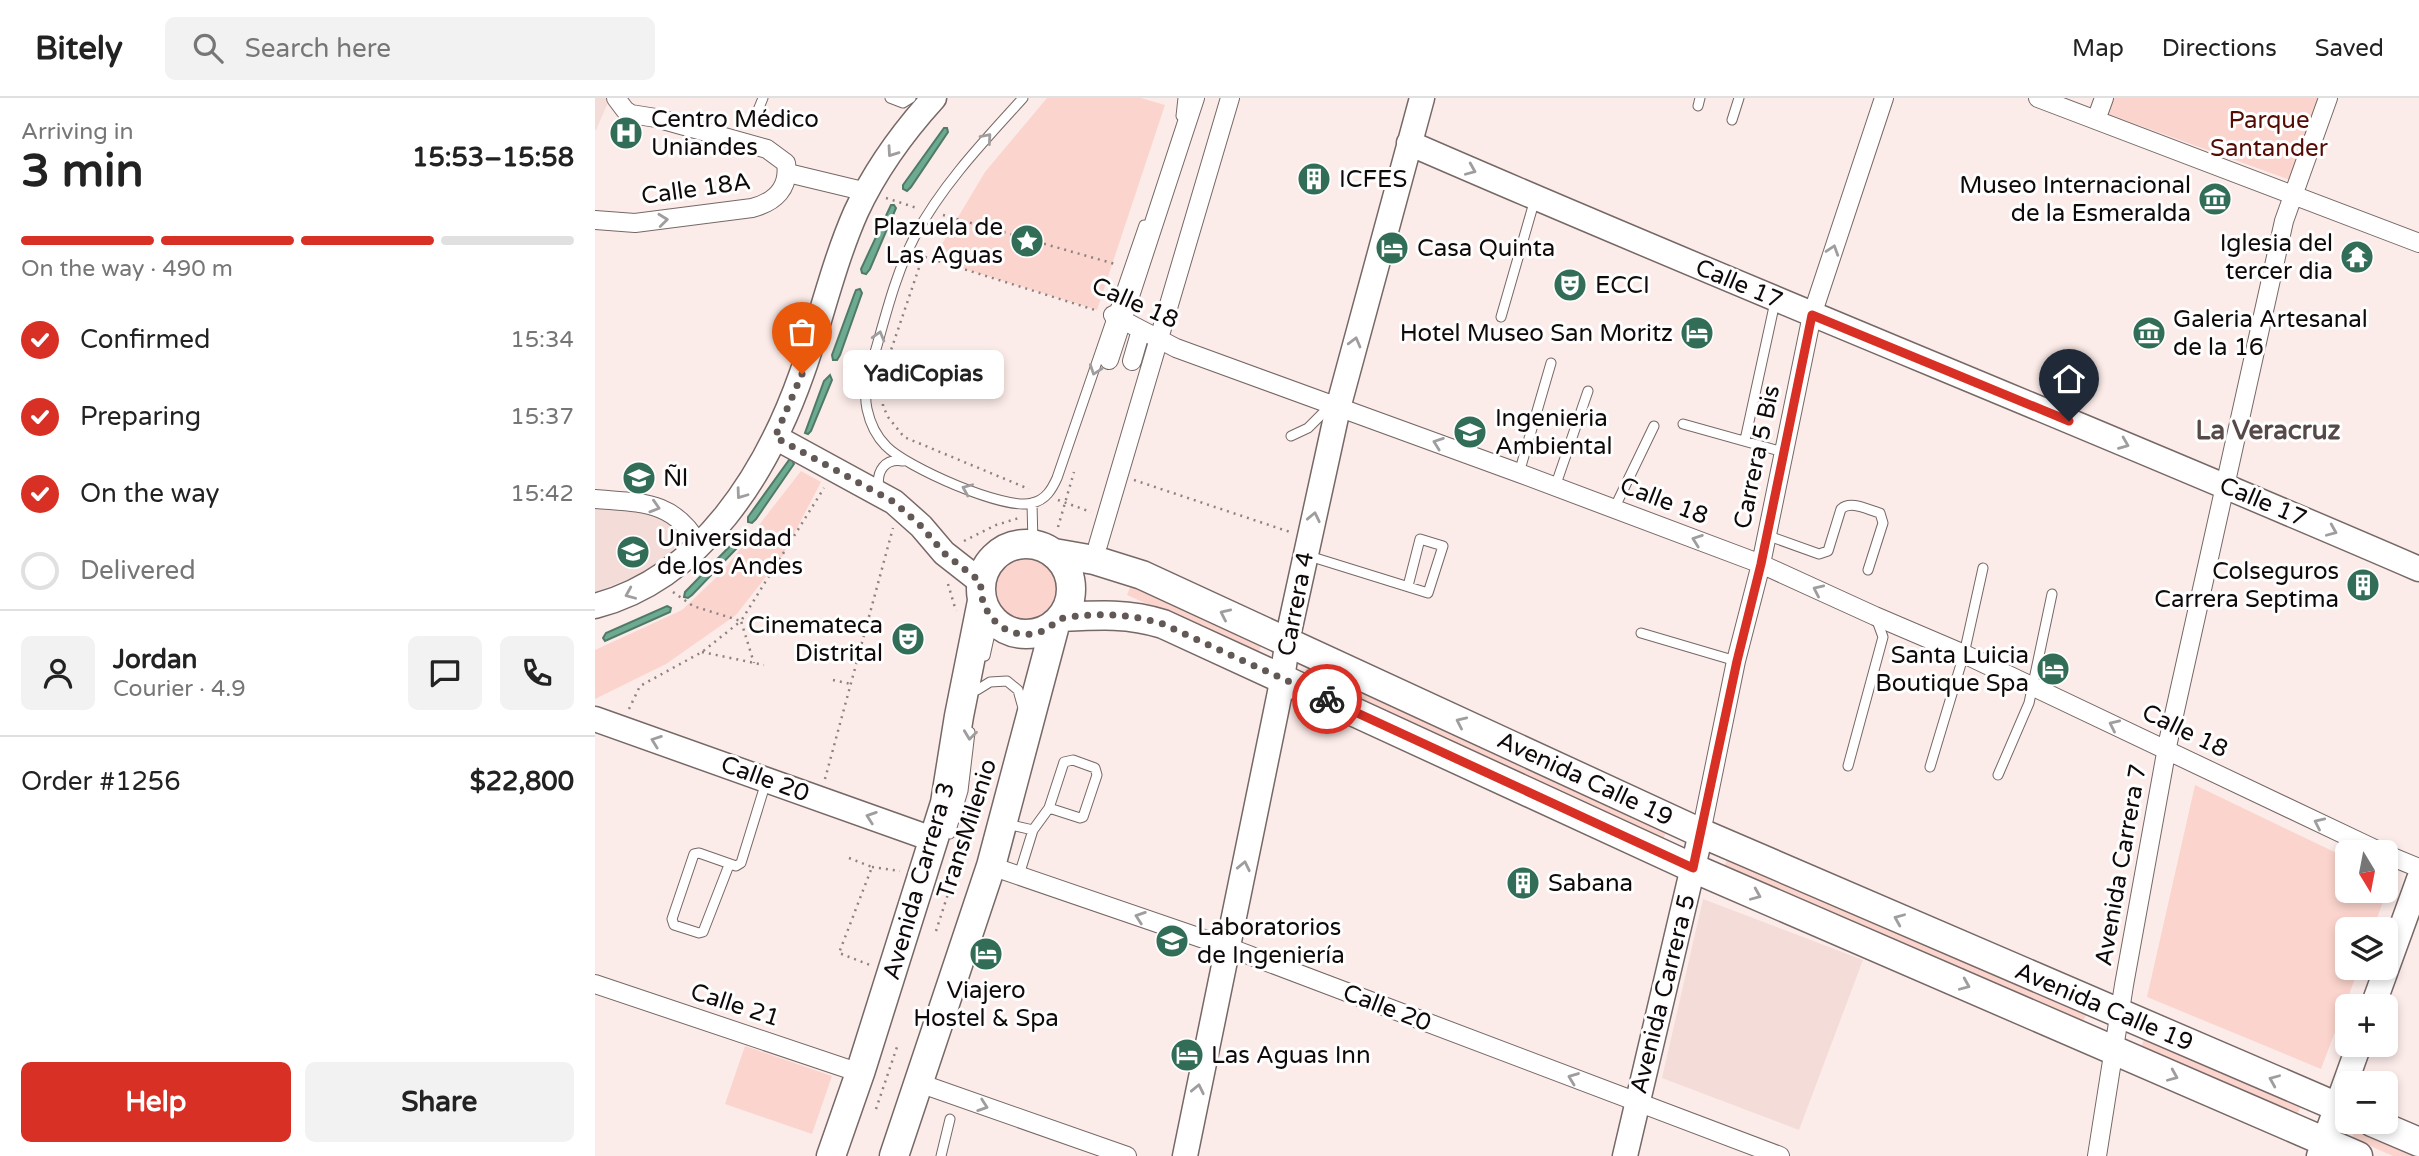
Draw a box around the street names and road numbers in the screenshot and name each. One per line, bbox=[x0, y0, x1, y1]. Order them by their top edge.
street label: Calle 18A bbox=[640, 167, 752, 211]
street label: Calle 17 bbox=[1691, 253, 1787, 315]
street label: Calle 18 bbox=[1087, 271, 1183, 335]
street label: Carrera 5 Bis bbox=[1728, 383, 1786, 531]
street label: Calle 18 bbox=[1616, 471, 1712, 531]
street label: Calle 17 bbox=[2215, 471, 2311, 533]
street label: Carrera 4 bbox=[1272, 549, 1320, 659]
street label: Calle 18 bbox=[2137, 698, 2233, 764]
street label: Avenida Calle 19 bbox=[1492, 726, 1678, 832]
street label: Calle 20 bbox=[717, 750, 813, 808]
street label: TransMilenio bbox=[931, 755, 1003, 903]
street label: Avenida Carrera 7 bbox=[2089, 762, 2153, 968]
street label: Avenida Carrera 3 bbox=[877, 779, 961, 983]
street label: Avenida Carrera 5 bbox=[1624, 891, 1702, 1097]
street label: Avenida Calle 19 bbox=[2011, 956, 2197, 1058]
street label: Calle 21 bbox=[687, 977, 783, 1033]
street label: Calle 20 bbox=[1339, 978, 1435, 1038]

